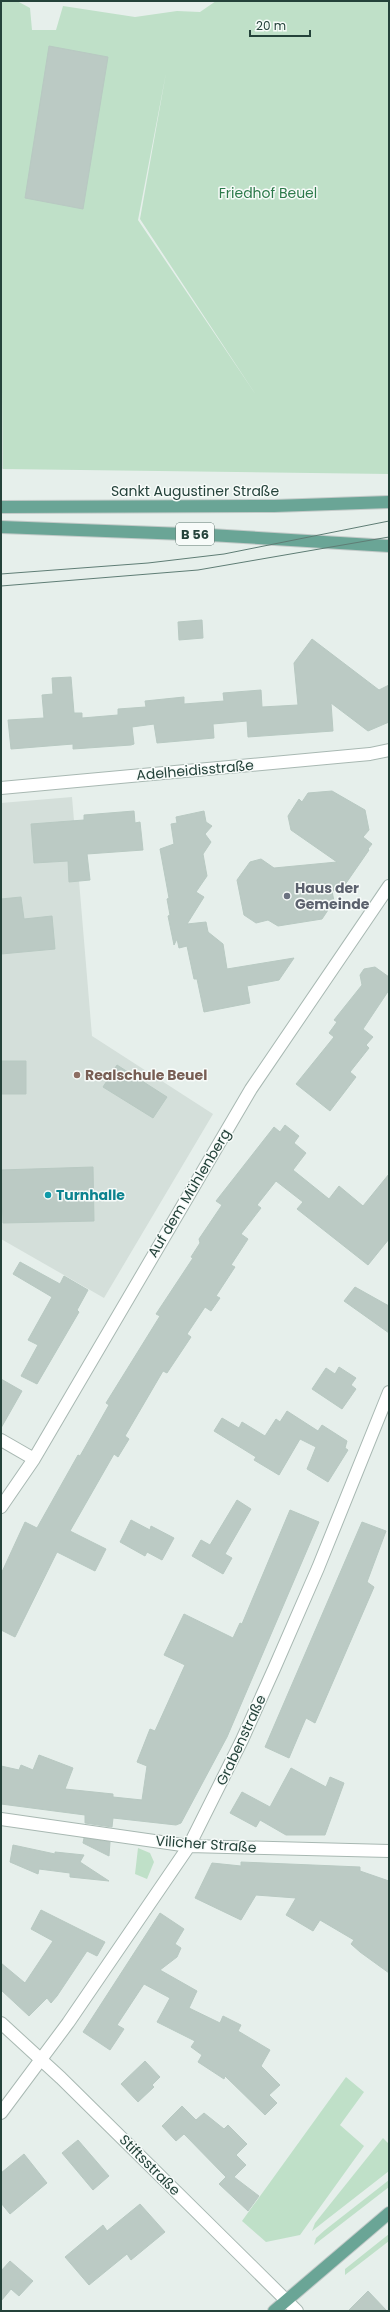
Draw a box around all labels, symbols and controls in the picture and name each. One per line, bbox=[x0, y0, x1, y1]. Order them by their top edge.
scale bar bbox=[250, 12, 310, 38]
text: 20 m bbox=[256, 17, 286, 34]
park label: Friedhof Beuel bbox=[219, 183, 317, 203]
street label: Sankt Augustiner Straße bbox=[111, 481, 279, 501]
road number: B 56 bbox=[176, 523, 214, 545]
street label: Adelheidisstraße bbox=[136, 755, 255, 785]
place label: Haus der Gemeinde bbox=[295, 878, 370, 914]
marker: Haus der Gemeinde bbox=[282, 891, 292, 901]
place label: Realschule Beuel bbox=[85, 1065, 207, 1085]
marker: Realschule Beuel bbox=[72, 1070, 82, 1080]
street label: Auf dem Mühlenberg bbox=[143, 1125, 235, 1261]
place label: Turnhalle bbox=[56, 1185, 125, 1205]
marker: Turnhalle bbox=[43, 1190, 53, 1200]
street label: Grabenstraße bbox=[211, 1691, 271, 1789]
street label: Vilicher Straße bbox=[155, 1830, 257, 1858]
street label: Stiftsstraße bbox=[115, 2130, 185, 2200]

